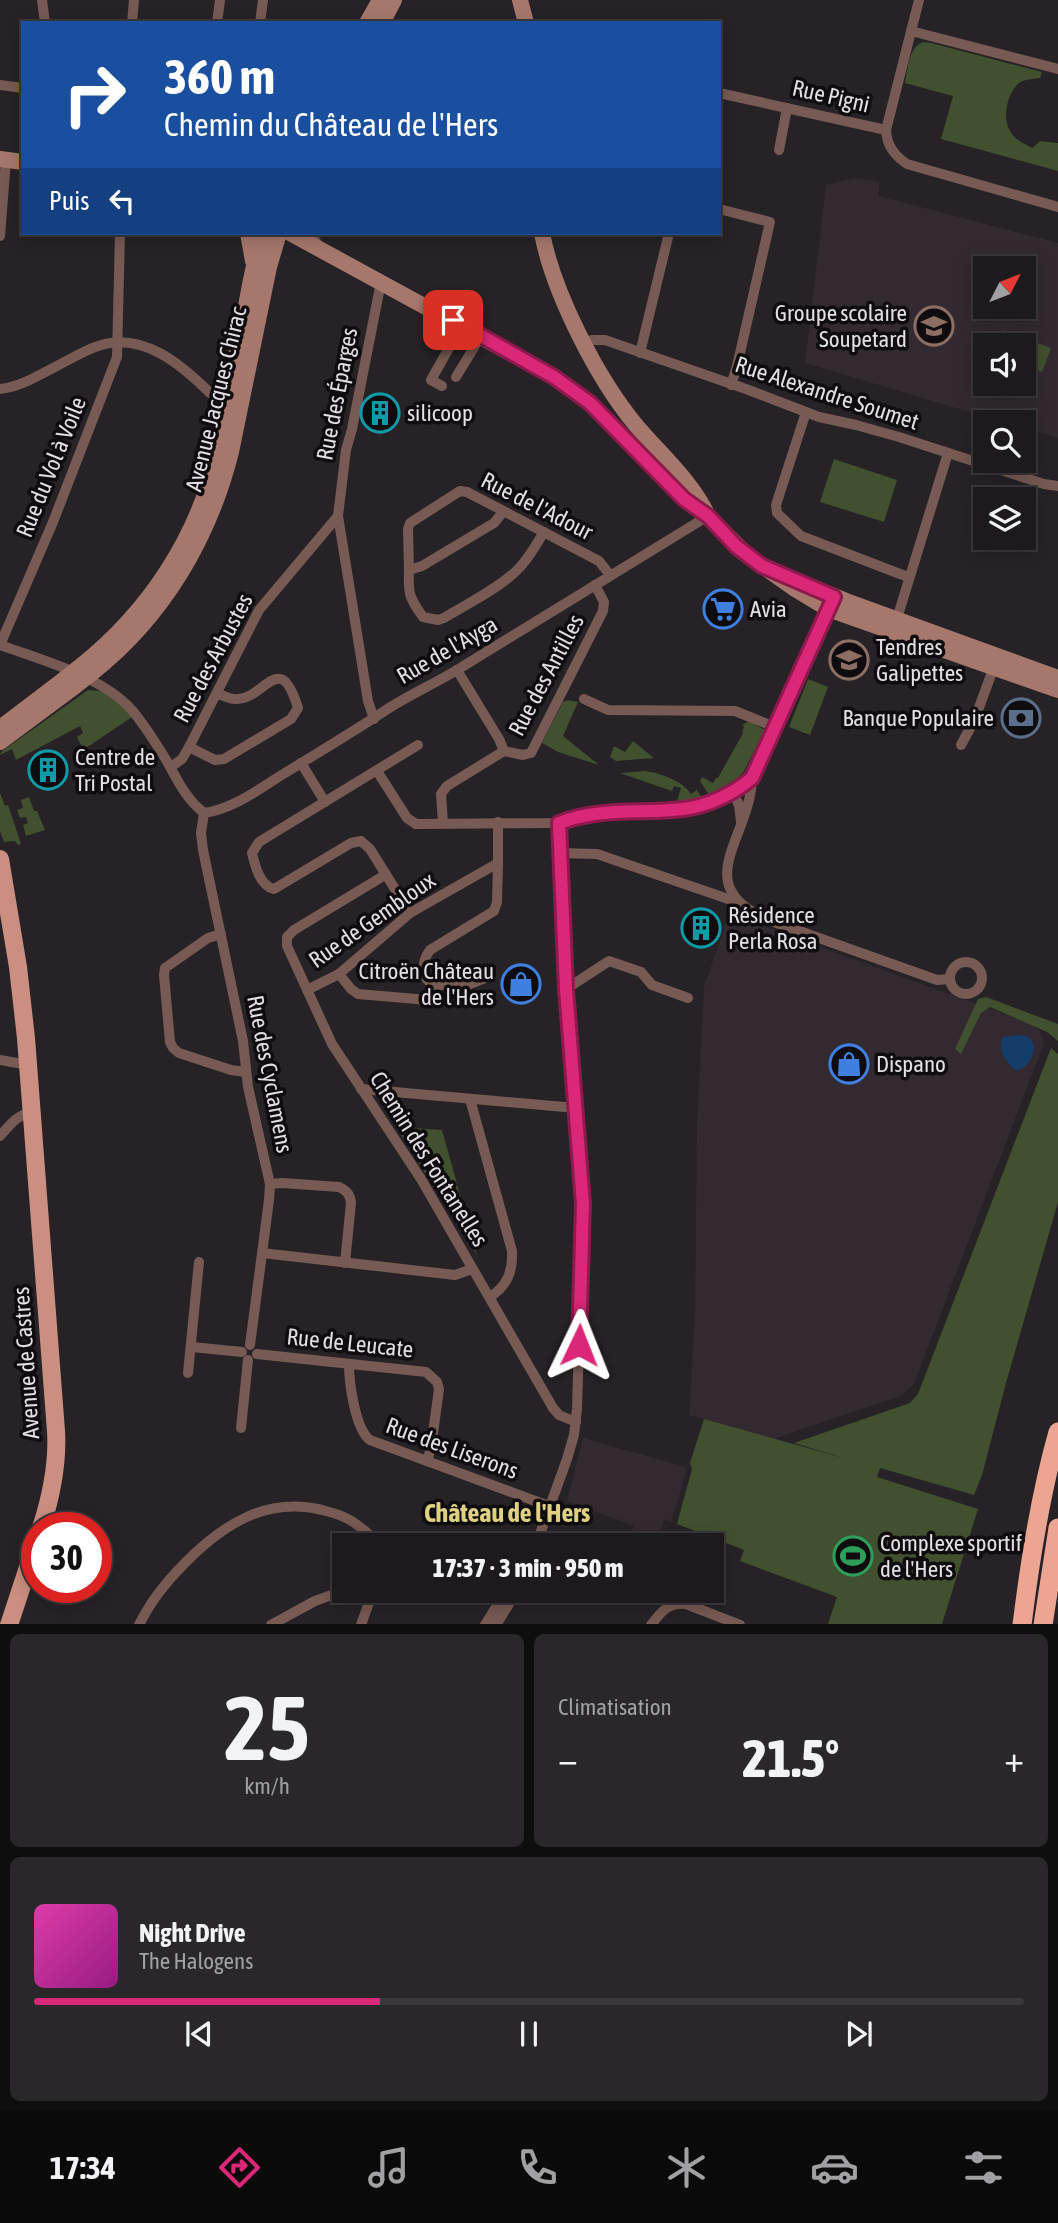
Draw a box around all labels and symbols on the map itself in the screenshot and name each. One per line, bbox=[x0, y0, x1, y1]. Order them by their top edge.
street label: Rue Pigni bbox=[790, 74, 872, 118]
north arrow bbox=[973, 256, 1036, 318]
pin bbox=[423, 290, 483, 350]
place label: Groupe scolaire Soupetard bbox=[775, 300, 907, 352]
street label: Avenue Jacques Chirac bbox=[180, 303, 252, 494]
school or university icon: Groupe scolaire Soupetard bbox=[913, 305, 955, 347]
street label: Rue des Éparges bbox=[311, 326, 363, 462]
street label: Rue Alexandre Soumet bbox=[732, 351, 922, 435]
building icon: silicoop bbox=[359, 392, 401, 434]
street label: Rue du Vol à Voile bbox=[11, 393, 91, 541]
place label: silicoop bbox=[407, 400, 473, 426]
street label: Rue de l'Adour bbox=[477, 467, 598, 546]
supermarket icon: Avia bbox=[702, 588, 744, 630]
street label: Rue des Arbustes bbox=[168, 589, 258, 727]
place label: Avia bbox=[750, 596, 787, 622]
street label: Rue des Antilles bbox=[503, 610, 589, 740]
street label: Rue de l'Ayga bbox=[392, 611, 502, 689]
place label: Tendres Galipettes bbox=[876, 634, 963, 686]
school or university icon: Tendres Galipettes bbox=[828, 639, 870, 681]
bank icon: Banque Populaire bbox=[1000, 697, 1042, 739]
place label: Banque Populaire bbox=[842, 705, 994, 731]
place label: Centre de Tri Postal bbox=[75, 744, 155, 796]
building icon: Centre de Tri Postal bbox=[27, 749, 69, 791]
street label: Rue de Gembloux bbox=[304, 867, 440, 973]
place label: Résidence Perla Rosa bbox=[728, 902, 817, 954]
building icon: Résidence Perla Rosa bbox=[680, 907, 722, 949]
place label: Citroën Château de l'Hers bbox=[359, 958, 494, 1010]
shop icon: Citroën Château de l'Hers bbox=[500, 963, 542, 1005]
street label: Rue des Cyclamens bbox=[242, 993, 298, 1155]
shop icon: Dispano bbox=[828, 1043, 870, 1085]
place label: Dispano bbox=[876, 1051, 946, 1077]
street label: Chemin des Fontanelles bbox=[365, 1067, 493, 1251]
street label: Avenue de Castres bbox=[8, 1286, 44, 1440]
position arrow bbox=[542, 1308, 616, 1382]
street label: Rue de Leucate bbox=[285, 1323, 415, 1363]
street label: Rue des Liserons bbox=[383, 1412, 521, 1484]
district label: Château de l'Hers bbox=[424, 1498, 590, 1528]
speed limit sign: 30 bbox=[21, 1512, 112, 1603]
place label: Complexe sportif de l'Hers bbox=[880, 1530, 1022, 1582]
sports icon: Complexe sportif de l'Hers bbox=[832, 1535, 874, 1577]

